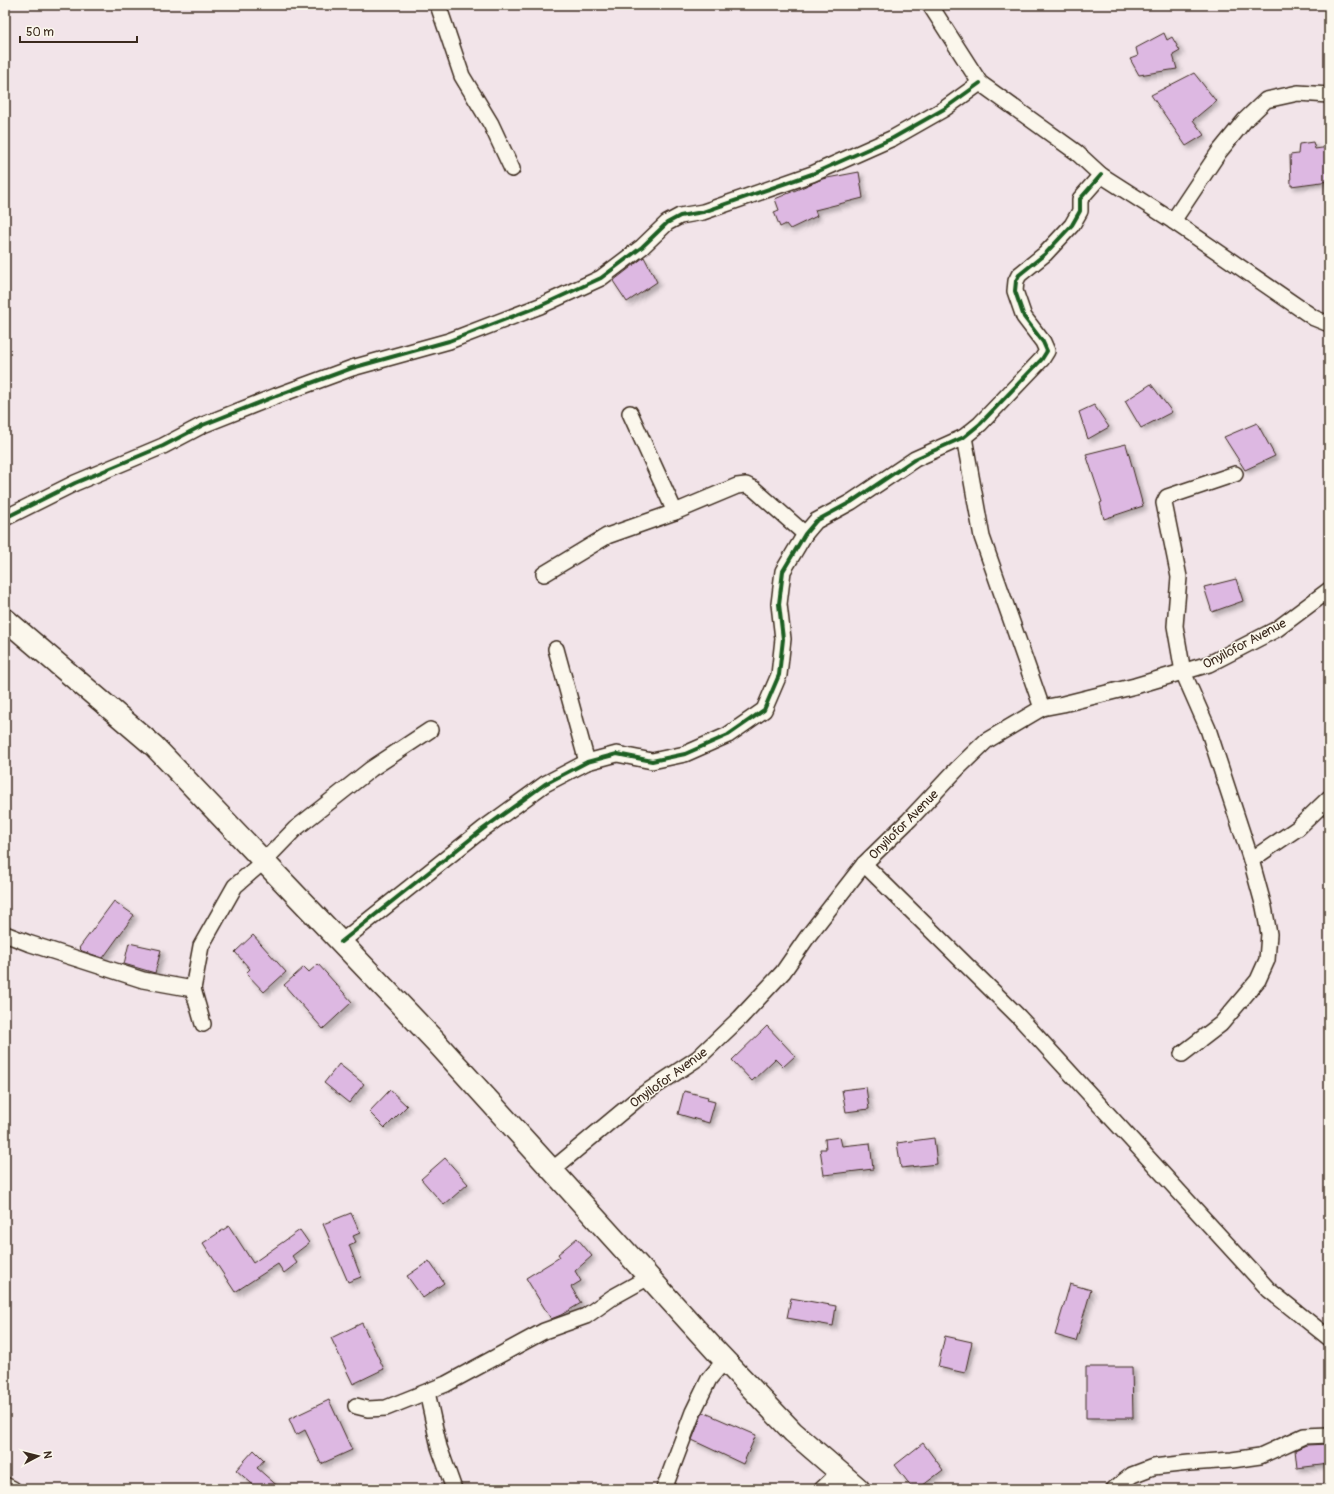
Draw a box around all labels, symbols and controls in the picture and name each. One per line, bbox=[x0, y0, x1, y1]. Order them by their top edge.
scale bar bbox=[20, 18, 137, 44]
text: 50 m bbox=[26, 25, 54, 40]
street label: Onyilofor Avenue bbox=[1200, 615, 1289, 673]
street label: Onyilofor Avenue bbox=[865, 786, 942, 863]
street label: Onyilofor Avenue bbox=[627, 1044, 711, 1111]
north arrow bbox=[18, 1436, 58, 1476]
text: N bbox=[41, 1450, 54, 1460]

